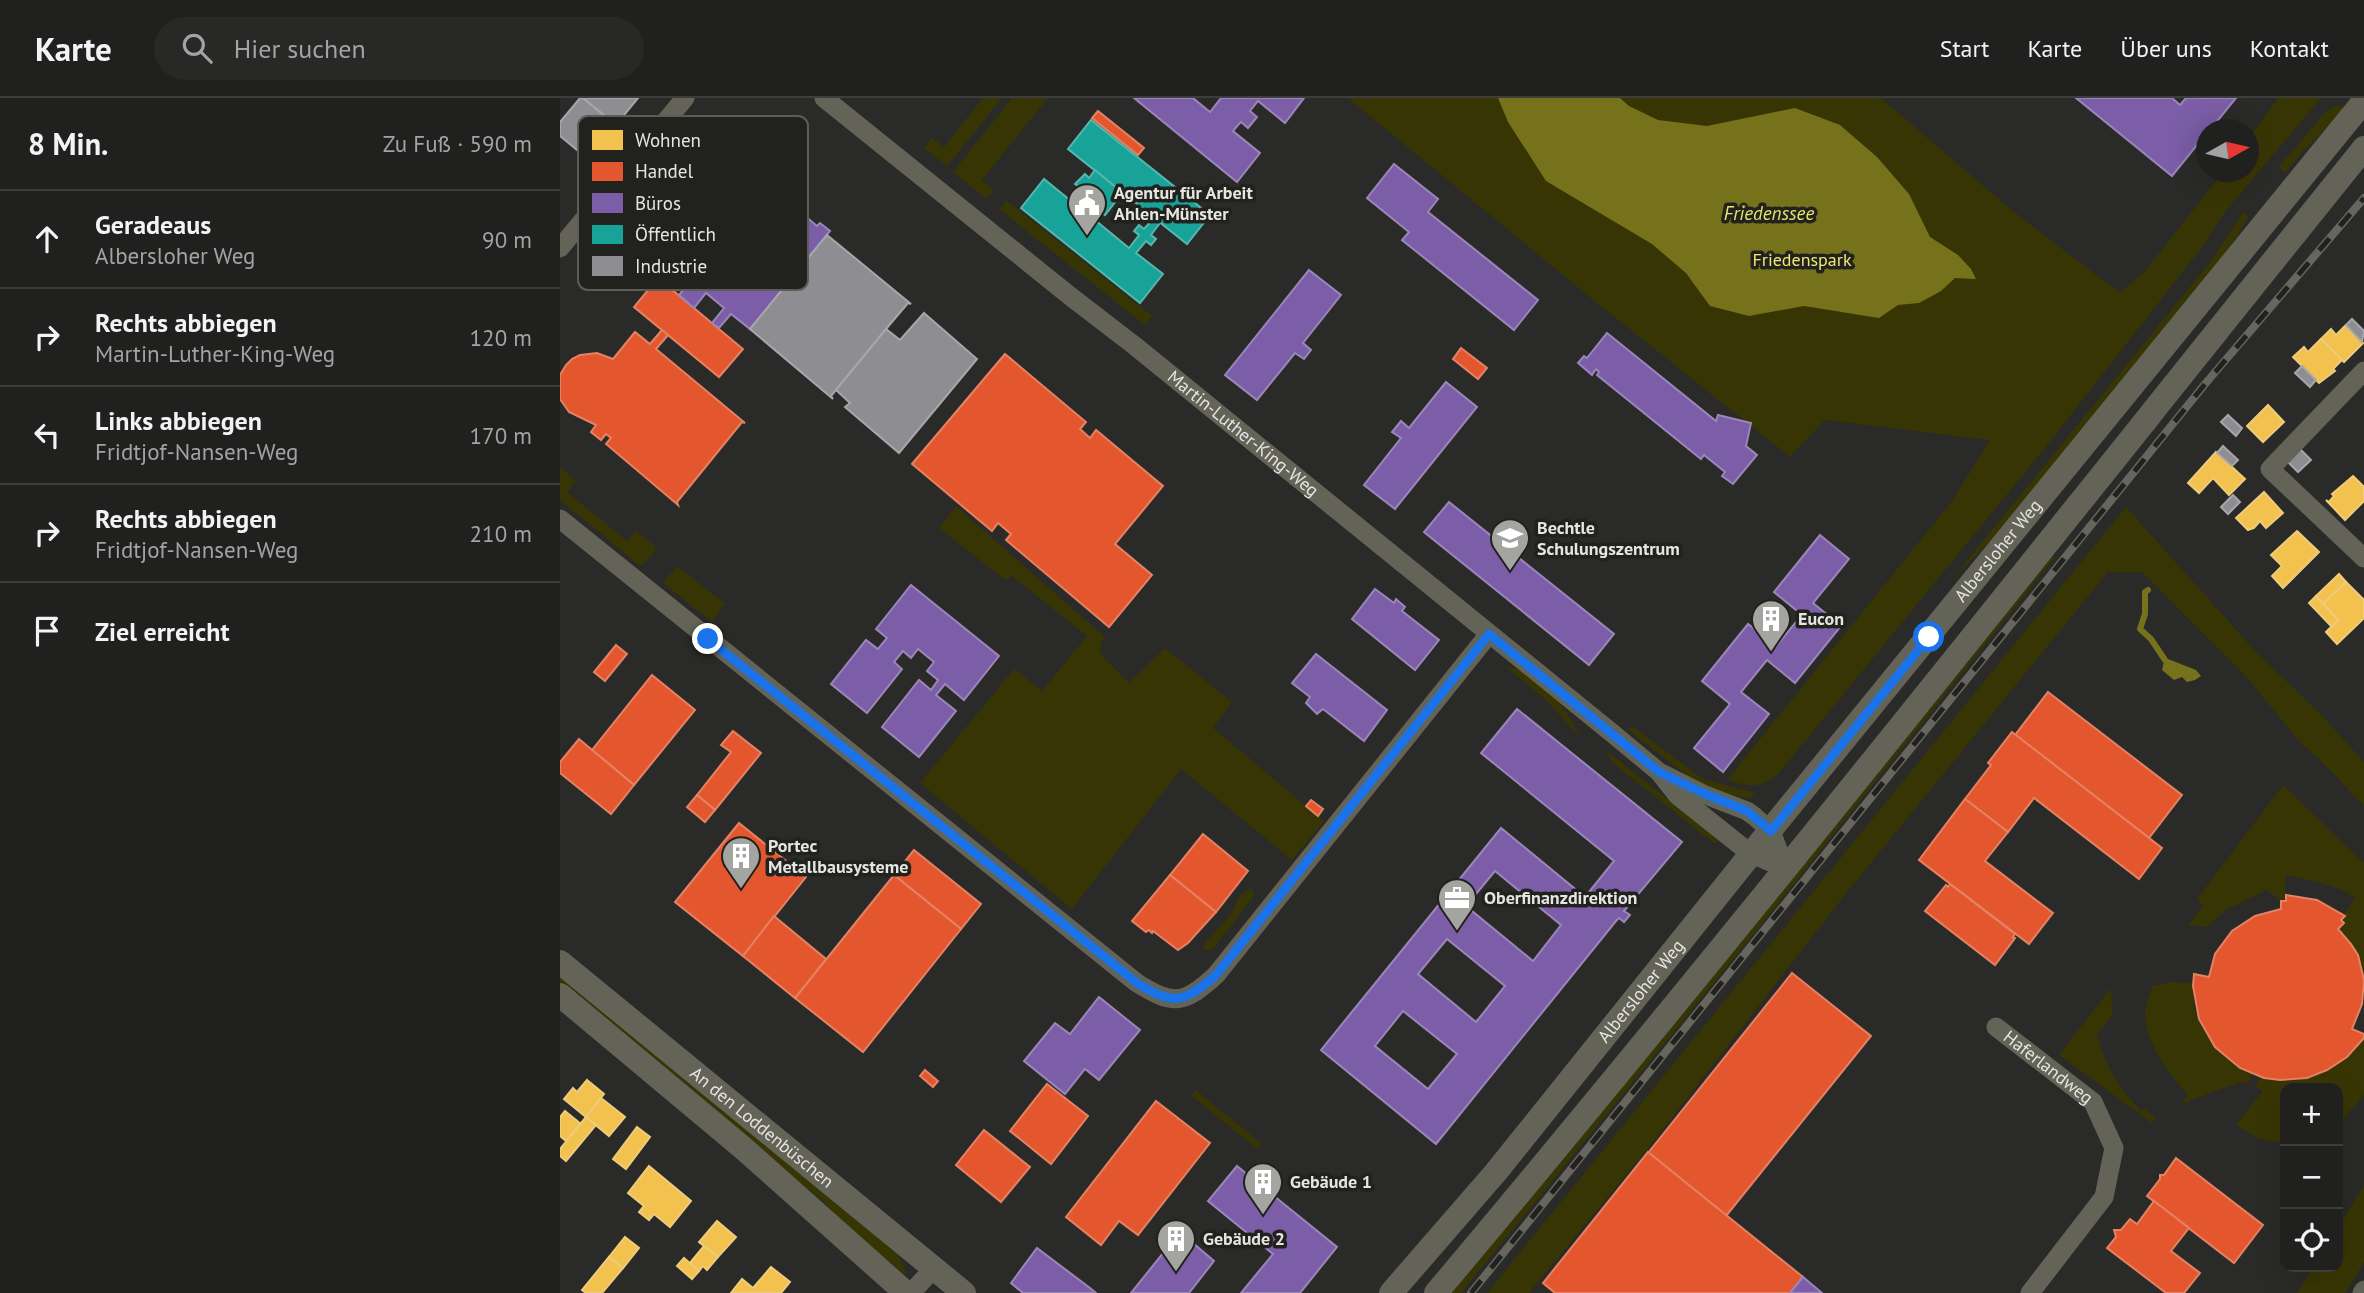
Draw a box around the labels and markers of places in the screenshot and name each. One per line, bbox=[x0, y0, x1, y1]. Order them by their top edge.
place label: Agentur für Arbeit Ahlen-Münster bbox=[1114, 181, 1253, 225]
public building icon: Agentur für Arbeit Ahlen-Münster bbox=[1066, 182, 1108, 237]
place label: Bechtle Schulungszentrum bbox=[1537, 516, 1680, 560]
school or university icon: Bechtle Schulungszentrum bbox=[1489, 517, 1531, 572]
building icon: Eucon bbox=[1750, 598, 1792, 653]
place label: Eucon bbox=[1798, 607, 1844, 630]
place label: Portec Metallbausysteme bbox=[768, 834, 908, 878]
building icon: Portec Metallbausysteme bbox=[720, 835, 762, 890]
office icon: Oberfinanzdirektion bbox=[1436, 877, 1478, 932]
place label: Oberfinanzdirektion bbox=[1484, 886, 1637, 909]
building icon: Gebäude 1 bbox=[1242, 1161, 1284, 1216]
place label: Gebäude 1 bbox=[1290, 1170, 1372, 1193]
building icon: Gebäude 2 bbox=[1155, 1218, 1197, 1273]
place label: Gebäude 2 bbox=[1203, 1227, 1285, 1250]

